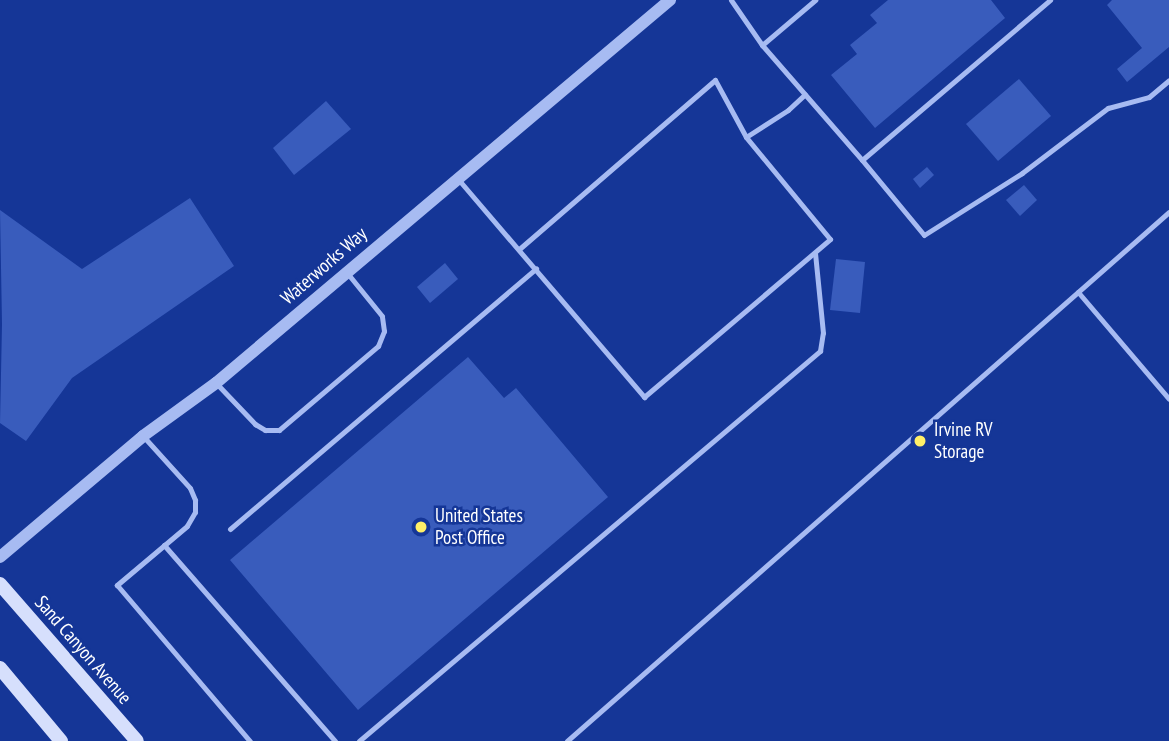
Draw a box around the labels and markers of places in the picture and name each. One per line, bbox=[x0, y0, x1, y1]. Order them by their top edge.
place label: Irvine RV Storage bbox=[934, 419, 993, 463]
marker: Irvine RV Storage bbox=[912, 433, 928, 449]
place label: United States Post Office bbox=[435, 505, 523, 549]
marker: United States Post Office bbox=[413, 519, 429, 535]

